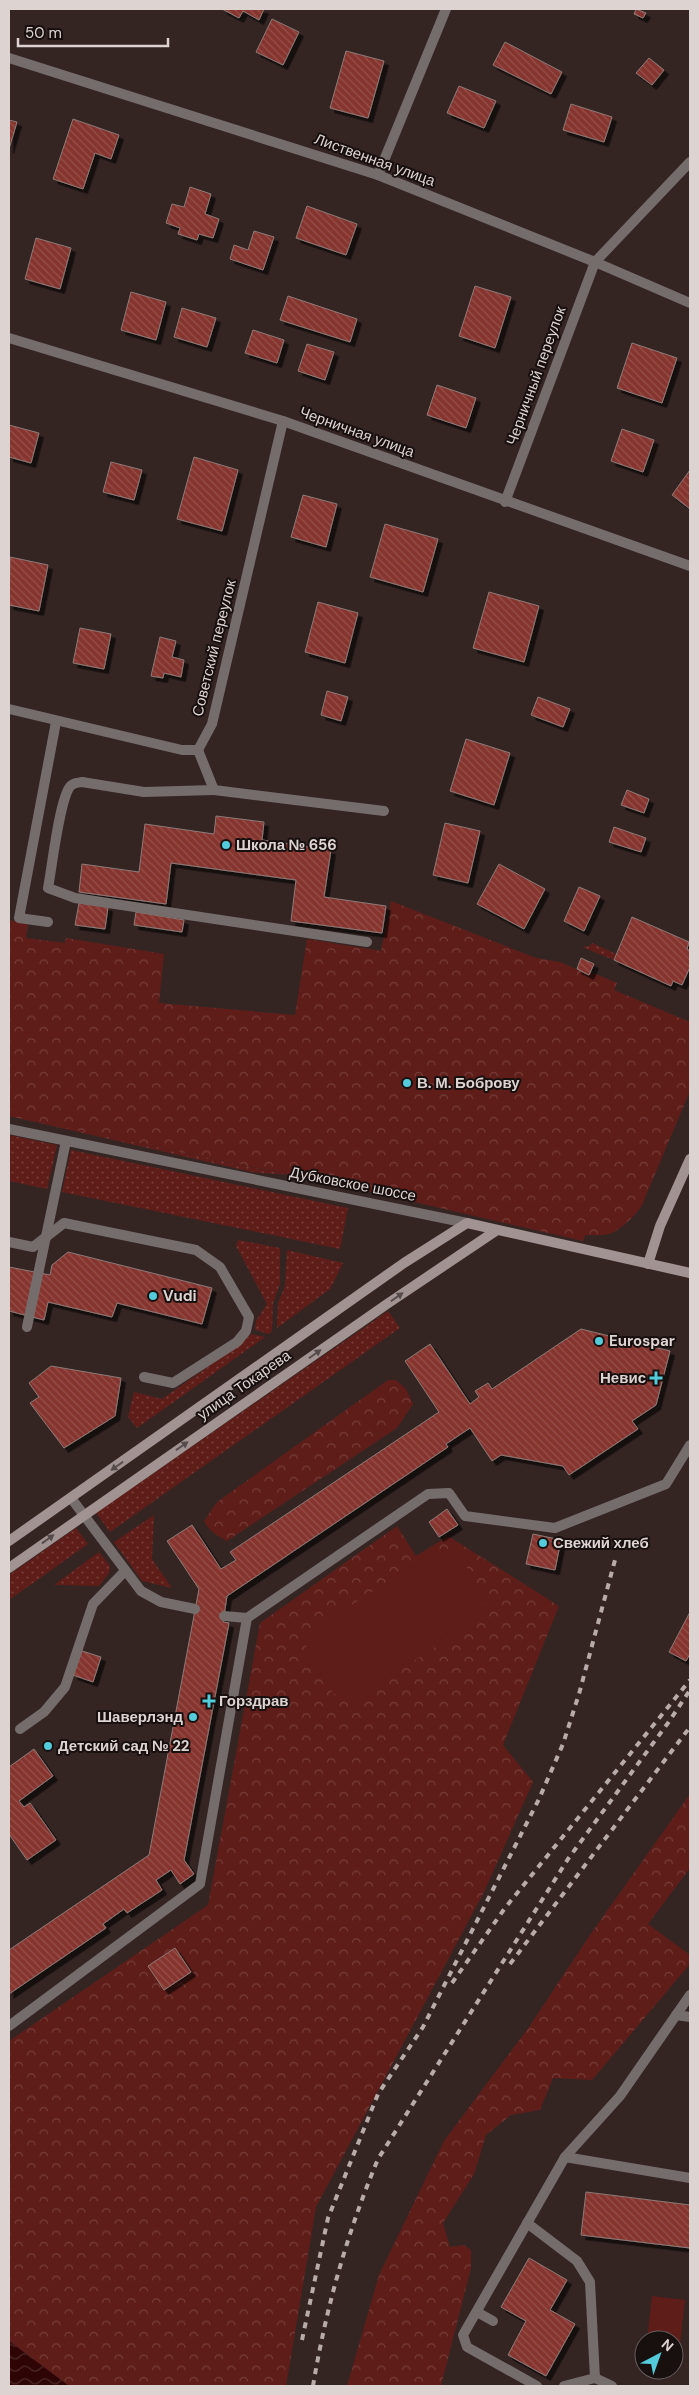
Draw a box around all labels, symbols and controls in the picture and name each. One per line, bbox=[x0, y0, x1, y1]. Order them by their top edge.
scale bar bbox=[18, 15, 168, 47]
text: 50 m bbox=[25, 23, 62, 43]
street label: Лиственная улица bbox=[312, 129, 439, 191]
street label: Черничный переулок bbox=[502, 303, 571, 448]
street label: Черничная улица bbox=[297, 402, 418, 462]
street label: Советский переулок bbox=[187, 577, 241, 718]
place label: Школа № 656 bbox=[236, 835, 337, 855]
marker: Школа № 656 bbox=[220, 839, 232, 851]
place label: В. М. Боброву bbox=[417, 1073, 520, 1093]
marker: В. М. Боброву bbox=[401, 1077, 413, 1089]
street label: Дубковское шоссе bbox=[288, 1162, 418, 1206]
place label: Vudi bbox=[163, 1286, 197, 1306]
marker: Vudi bbox=[147, 1290, 159, 1302]
one-way arrow bbox=[390, 1292, 403, 1302]
place label: Eurospar bbox=[609, 1331, 675, 1351]
marker: Eurospar bbox=[593, 1335, 605, 1347]
street label: улица Токарева bbox=[193, 1345, 295, 1425]
one-way arrow bbox=[308, 1349, 322, 1359]
place label: Невис bbox=[600, 1368, 646, 1388]
marker: Невис bbox=[650, 1372, 662, 1384]
one-way arrow bbox=[175, 1441, 188, 1451]
one-way arrow bbox=[110, 1461, 124, 1471]
place label: Свежий хлеб bbox=[553, 1533, 649, 1553]
one-way arrow bbox=[41, 1534, 54, 1545]
marker: Свежий хлеб bbox=[537, 1537, 549, 1549]
place label: Горздрав bbox=[219, 1691, 289, 1711]
marker: Горздрав bbox=[203, 1695, 215, 1707]
place label: Шаверлэнд bbox=[97, 1707, 183, 1727]
marker: Шаверлэнд bbox=[187, 1711, 199, 1723]
place label: Детский сад № 22 bbox=[58, 1736, 190, 1756]
marker: Детский сад № 22 bbox=[42, 1740, 54, 1752]
north arrow bbox=[634, 2330, 684, 2380]
text: N bbox=[658, 2335, 677, 2355]

